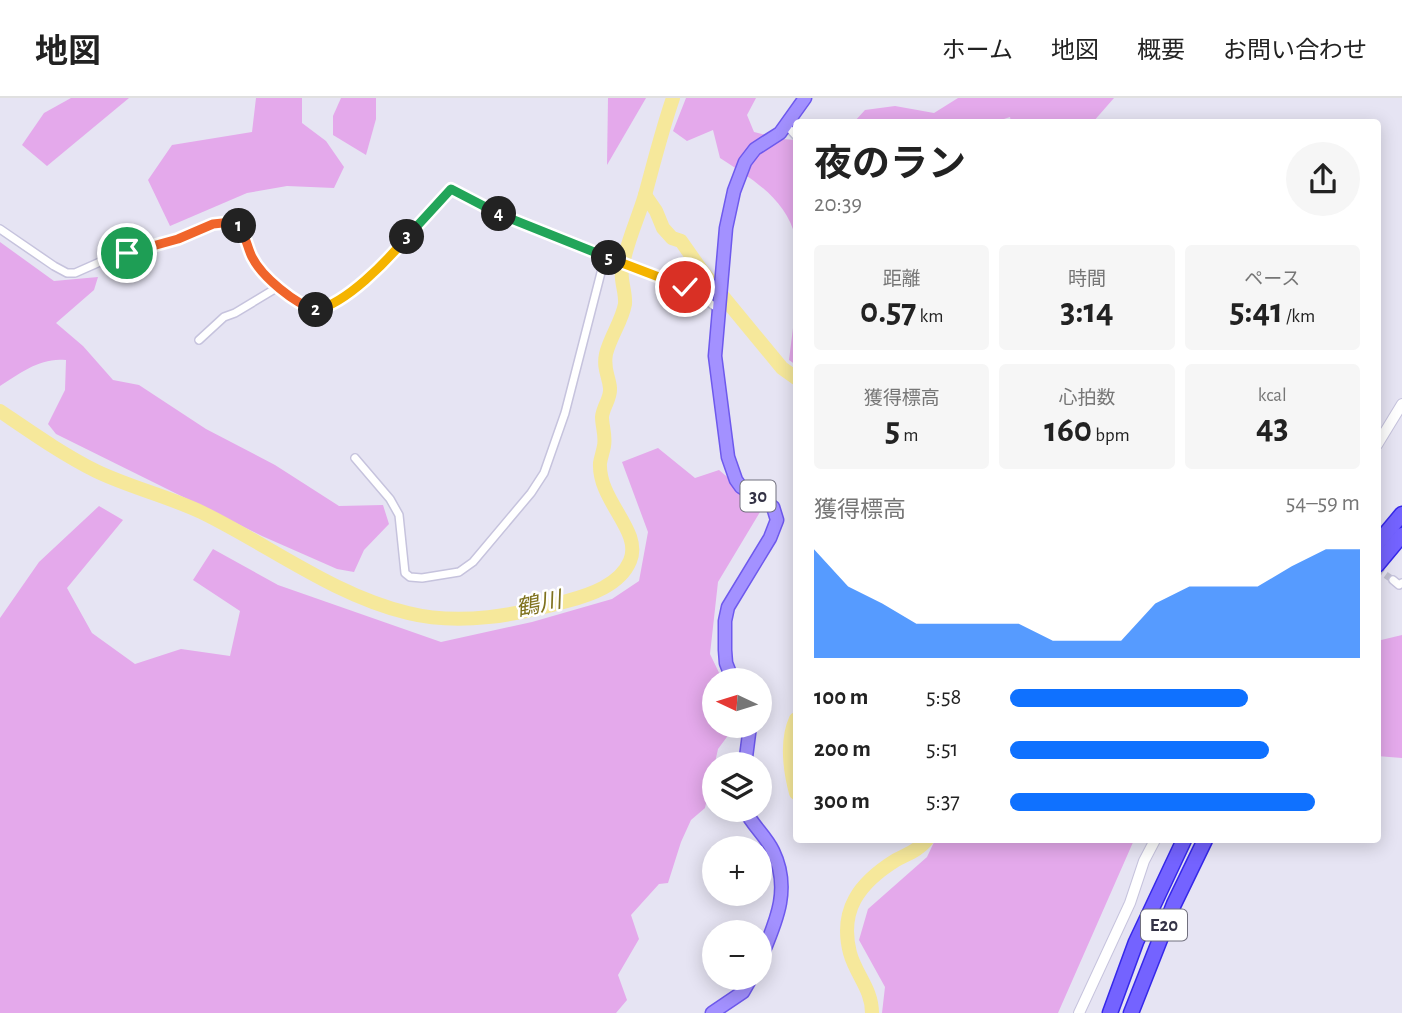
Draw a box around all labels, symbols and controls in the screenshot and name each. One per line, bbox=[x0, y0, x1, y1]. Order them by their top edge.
text: 地図 bbox=[35, 36, 101, 69]
text: ホーム bbox=[942, 39, 1013, 63]
text: 地図 bbox=[1051, 39, 1099, 63]
text: 概要 bbox=[1137, 39, 1185, 63]
text: お問い合わせ bbox=[1223, 39, 1367, 63]
button: share bbox=[1286, 142, 1360, 216]
text: 夜のラン bbox=[814, 146, 966, 184]
text: 20:39 bbox=[814, 193, 862, 216]
pin: 4 bbox=[482, 197, 516, 232]
text: 4 bbox=[494, 204, 503, 223]
pin: 1 bbox=[222, 208, 256, 244]
text: 1 bbox=[235, 216, 242, 235]
pin: 3 bbox=[390, 220, 424, 254]
pin bbox=[97, 223, 157, 283]
text: 3 bbox=[402, 227, 411, 246]
icon: arrive bbox=[108, 234, 146, 272]
pin: 5 bbox=[592, 240, 626, 276]
text: 5 bbox=[604, 248, 613, 267]
pin bbox=[655, 257, 715, 317]
icon: check bbox=[666, 268, 704, 306]
text: 距離 bbox=[883, 270, 921, 289]
text: 時間 bbox=[1068, 270, 1106, 289]
text: ペース bbox=[1244, 270, 1300, 289]
pin: 2 bbox=[298, 292, 334, 328]
text: 0.57 bbox=[860, 294, 916, 329]
text: 3:14 bbox=[1060, 294, 1114, 329]
text: 5:41 bbox=[1229, 294, 1283, 329]
text: 2 bbox=[311, 300, 320, 319]
text: km bbox=[916, 307, 943, 326]
text: /km bbox=[1283, 307, 1315, 326]
text: kcal bbox=[1258, 386, 1287, 405]
text: 獲得標高 bbox=[864, 389, 940, 408]
text: 心拍数 bbox=[1058, 389, 1116, 408]
text: 43 bbox=[1256, 410, 1289, 445]
text: 5 bbox=[885, 413, 900, 448]
text: 160 bbox=[1044, 413, 1092, 448]
text: m bbox=[900, 426, 918, 445]
text: bpm bbox=[1092, 426, 1130, 445]
road number: 30 bbox=[740, 480, 776, 512]
text: 54–59 m bbox=[1286, 492, 1360, 515]
text: 獲得標高 bbox=[814, 499, 906, 522]
water label: 鶴川 bbox=[514, 586, 567, 621]
north arrow bbox=[702, 668, 772, 738]
map controls bbox=[702, 668, 772, 990]
text: 100 m bbox=[814, 686, 868, 709]
text: 5:58 bbox=[926, 686, 961, 709]
text: 200 m bbox=[814, 738, 871, 761]
text: 5:51 bbox=[926, 738, 958, 761]
button: layers bbox=[702, 752, 772, 822]
text: 300 m bbox=[814, 790, 870, 813]
text: 5:37 bbox=[926, 790, 960, 813]
button: + bbox=[702, 836, 772, 906]
road number: E20 bbox=[1141, 910, 1187, 940]
button: − bbox=[702, 920, 772, 990]

